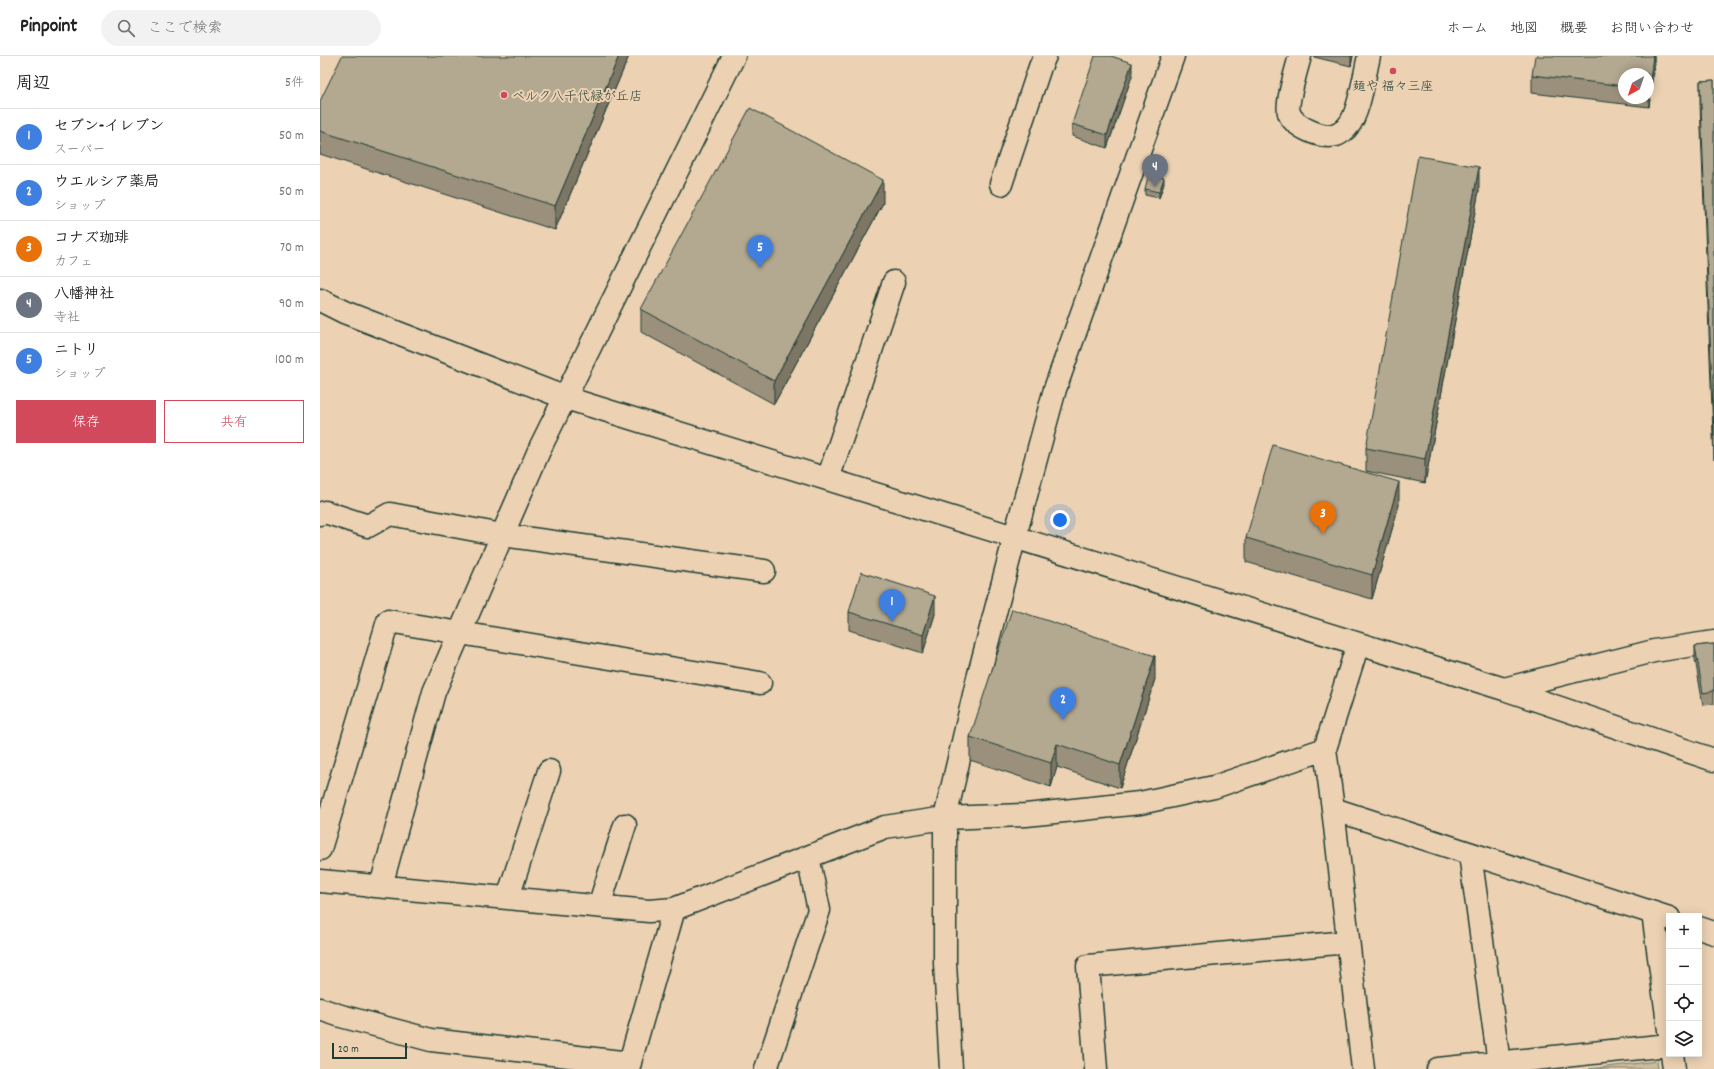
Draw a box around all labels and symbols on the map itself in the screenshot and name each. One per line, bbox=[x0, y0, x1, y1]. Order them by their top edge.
marker: 麺や 福々三座 bbox=[1388, 66, 1398, 76]
north arrow bbox=[1618, 68, 1654, 104]
place label: 麺や 福々三座 bbox=[1353, 78, 1433, 97]
place label: ベルク八千代緑が丘店 bbox=[512, 88, 642, 107]
marker: ベルク八千代緑が丘店 bbox=[499, 90, 509, 100]
pin: 4 bbox=[1142, 154, 1168, 187]
pin: 5 bbox=[747, 235, 773, 268]
pin: 3 bbox=[1310, 501, 1336, 534]
your location bbox=[1050, 510, 1070, 530]
pin: 1 bbox=[879, 589, 905, 622]
pin: 2 bbox=[1050, 687, 1076, 720]
scale bar bbox=[332, 1041, 407, 1060]

